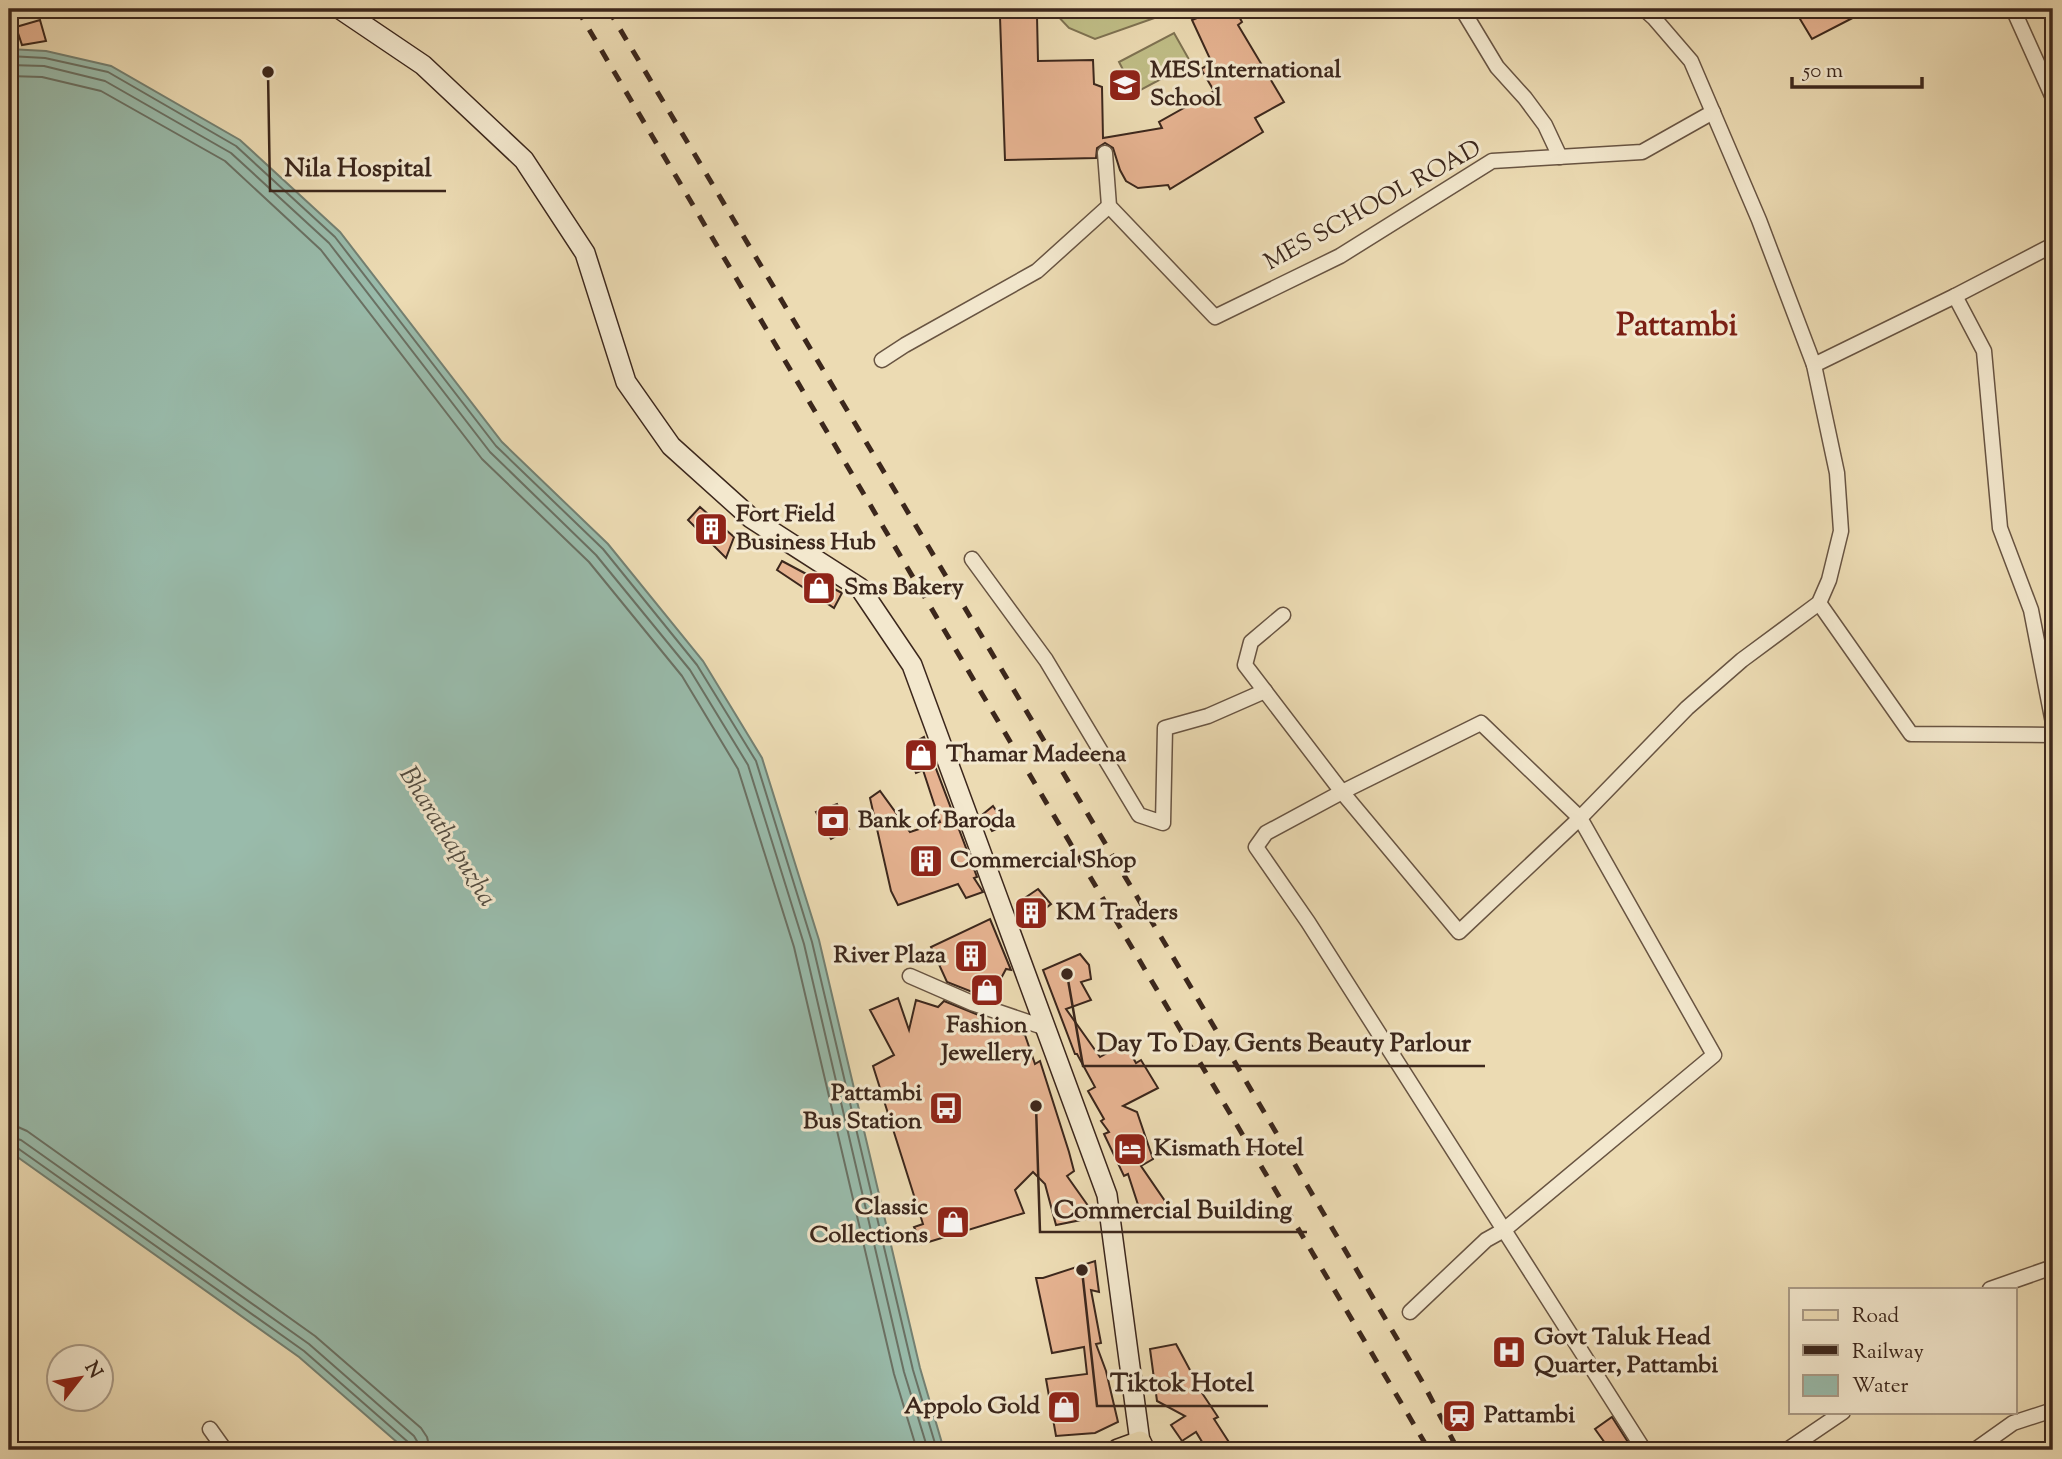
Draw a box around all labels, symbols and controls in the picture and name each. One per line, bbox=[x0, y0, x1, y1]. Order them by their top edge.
scale bar bbox=[1792, 46, 1922, 90]
place label: MES International School bbox=[1150, 54, 1341, 116]
text: 50 m bbox=[1802, 57, 1843, 87]
school or university icon: MES International School bbox=[1106, 66, 1144, 104]
street label: MES SCHOOL ROAD bbox=[1258, 132, 1488, 280]
callout: Nila Hospital bbox=[270, 144, 446, 191]
text: Nila Hospital bbox=[284, 151, 433, 188]
district label: Pattambi bbox=[1616, 304, 1738, 350]
place label: Fort Field Business Hub bbox=[736, 498, 876, 560]
building icon: Fort Field Business Hub bbox=[692, 510, 730, 548]
shop icon: Sms Bakery bbox=[800, 569, 838, 607]
place label: Sms Bakery bbox=[844, 571, 964, 605]
shop icon: Thamar Madeena bbox=[902, 736, 940, 774]
place label: Thamar Madeena bbox=[946, 738, 1127, 772]
water label: Bharathapuzha bbox=[389, 760, 505, 914]
bank icon: Bank of Baroda bbox=[814, 802, 852, 840]
place label: Bank of Baroda bbox=[858, 804, 1017, 838]
building icon: Commercial Shop bbox=[907, 842, 945, 880]
place label: Commercial Shop bbox=[950, 844, 1136, 878]
building icon: KM Traders bbox=[1012, 894, 1050, 932]
place label: KM Traders bbox=[1056, 896, 1178, 930]
building icon: River Plaza bbox=[952, 937, 990, 975]
place label: River Plaza bbox=[833, 939, 947, 973]
shop icon: Fashion Jewellery bbox=[968, 971, 1006, 1009]
place label: Fashion Jewellery bbox=[939, 1009, 1033, 1071]
callout: Day To Day Gents Beauty Parlour bbox=[1083, 1019, 1485, 1066]
text: Day To Day Gents Beauty Parlour bbox=[1097, 1026, 1471, 1063]
place label: Pattambi Bus Station bbox=[803, 1077, 923, 1139]
bus stop icon: Pattambi Bus Station bbox=[927, 1089, 965, 1127]
hotel icon: Kismath Hotel bbox=[1111, 1130, 1149, 1168]
place label: Kismath Hotel bbox=[1154, 1132, 1304, 1166]
callout: Commercial Building bbox=[1040, 1185, 1307, 1232]
place label: Classic Collections bbox=[810, 1191, 928, 1253]
text: Commercial Building bbox=[1054, 1193, 1293, 1230]
shop icon: Classic Collections bbox=[934, 1203, 972, 1241]
legend bbox=[1789, 1288, 2016, 1414]
text: Road bbox=[1852, 1302, 1899, 1332]
place label: Govt Taluk Head Quarter, Pattambi bbox=[1534, 1321, 1718, 1383]
hospital icon: Govt Taluk Head Quarter, Pattambi bbox=[1490, 1333, 1528, 1371]
text: Railway bbox=[1852, 1338, 1924, 1368]
north arrow bbox=[46, 1344, 116, 1414]
text: N bbox=[77, 1357, 108, 1384]
callout: Tiktok Hotel bbox=[1097, 1359, 1268, 1406]
text: Tiktok Hotel bbox=[1110, 1366, 1255, 1403]
text: Water bbox=[1852, 1372, 1909, 1402]
shop icon: Appolo Gold bbox=[1045, 1388, 1083, 1426]
place label: Appolo Gold bbox=[904, 1390, 1040, 1424]
station icon: Pattambi bbox=[1440, 1397, 1478, 1435]
place label: Pattambi bbox=[1484, 1399, 1575, 1433]

